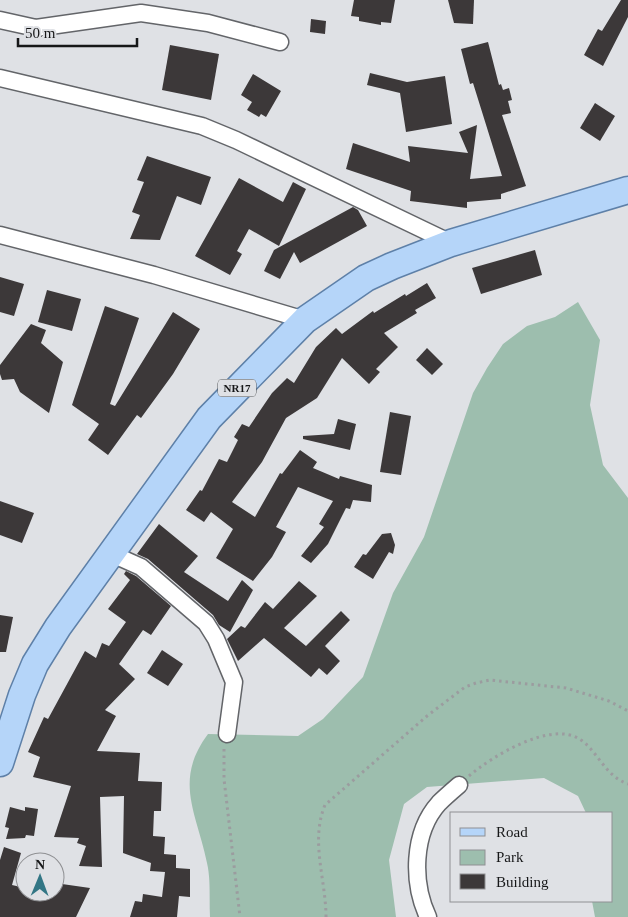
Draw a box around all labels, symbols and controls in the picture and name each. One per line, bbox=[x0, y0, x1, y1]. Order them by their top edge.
scale bar bbox=[18, 15, 136, 47]
text: 50 m bbox=[25, 25, 56, 41]
road number: NR17 bbox=[218, 379, 256, 396]
legend bbox=[450, 812, 613, 902]
text: Road bbox=[496, 824, 528, 840]
text: Park bbox=[496, 849, 524, 865]
north arrow bbox=[15, 852, 65, 902]
text: N bbox=[35, 857, 45, 872]
text: Building bbox=[496, 874, 549, 890]

